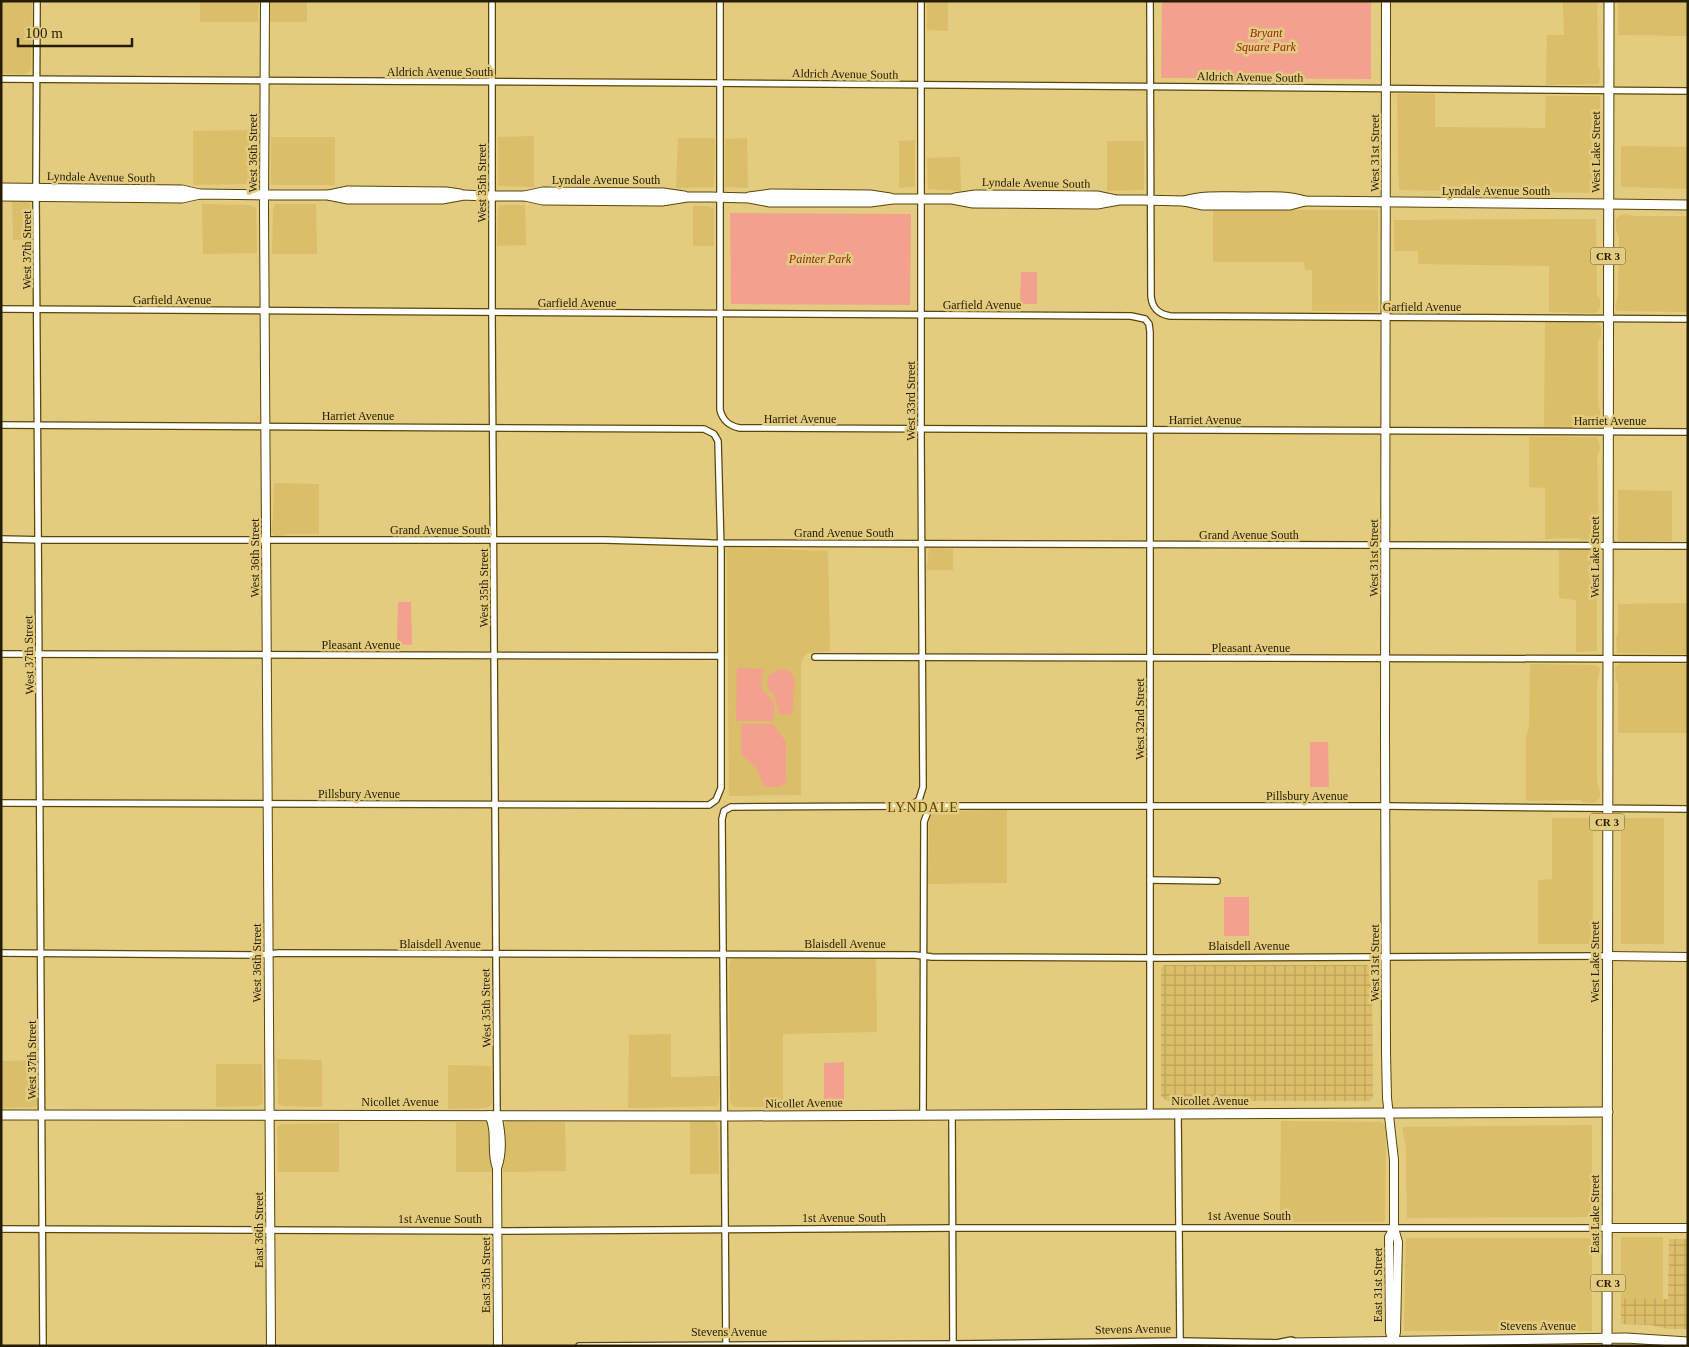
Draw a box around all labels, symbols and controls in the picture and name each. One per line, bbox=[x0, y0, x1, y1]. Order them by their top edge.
scale bar bbox=[18, 15, 131, 47]
text: 100 m bbox=[25, 25, 63, 41]
park label: Bryant Square Park bbox=[1236, 26, 1297, 54]
street label: Aldrich Avenue South bbox=[387, 65, 493, 79]
street label: Aldrich Avenue South bbox=[792, 66, 898, 82]
street label: Aldrich Avenue South bbox=[1197, 69, 1303, 85]
street label: West Lake Street bbox=[1589, 111, 1603, 193]
street label: West 36th Street bbox=[246, 113, 260, 193]
street label: West 31st Street bbox=[1368, 113, 1382, 192]
street label: West 35th Street bbox=[475, 143, 489, 223]
street label: Lyndale Avenue South bbox=[47, 169, 155, 185]
street label: Lyndale Avenue South bbox=[552, 173, 660, 187]
street label: Lyndale Avenue South bbox=[982, 175, 1090, 191]
street label: Lyndale Avenue South bbox=[1442, 184, 1550, 198]
street label: West 37th Street bbox=[20, 210, 34, 290]
road number: CR 3 bbox=[1590, 248, 1626, 264]
park label: Painter Park bbox=[788, 252, 852, 266]
street label: Garfield Avenue bbox=[133, 293, 211, 307]
street label: Garfield Avenue bbox=[538, 296, 616, 310]
street label: Garfield Avenue bbox=[943, 298, 1021, 312]
street label: Garfield Avenue bbox=[1383, 300, 1461, 314]
street label: West 33rd Street bbox=[904, 360, 918, 441]
street label: Harriet Avenue bbox=[322, 409, 394, 423]
street label: Harriet Avenue bbox=[764, 412, 836, 426]
street label: Harriet Avenue bbox=[1169, 413, 1241, 427]
street label: Harriet Avenue bbox=[1574, 414, 1646, 428]
street label: West Lake Street bbox=[1588, 516, 1602, 598]
street label: West 36th Street bbox=[248, 518, 262, 598]
street label: West 31st Street bbox=[1367, 518, 1381, 597]
street label: Grand Avenue South bbox=[390, 523, 490, 537]
street label: Grand Avenue South bbox=[794, 526, 894, 540]
street label: Grand Avenue South bbox=[1199, 528, 1299, 542]
street label: West 35th Street bbox=[477, 548, 491, 628]
street label: West 37th Street bbox=[21, 615, 37, 695]
street label: Pleasant Avenue bbox=[322, 638, 400, 652]
street label: Pleasant Avenue bbox=[1212, 641, 1290, 655]
street label: West 32nd Street bbox=[1133, 677, 1147, 760]
street label: Pillsbury Avenue bbox=[318, 787, 400, 801]
street label: Pillsbury Avenue bbox=[1266, 789, 1348, 803]
district label: LYNDALE bbox=[887, 800, 959, 815]
road number: CR 3 bbox=[1590, 814, 1624, 830]
street label: West Lake Street bbox=[1588, 921, 1602, 1003]
street label: West 36th Street bbox=[250, 923, 264, 1003]
street label: West 31st Street bbox=[1368, 923, 1382, 1002]
street label: Blaisdell Avenue bbox=[399, 937, 481, 951]
street label: Blaisdell Avenue bbox=[804, 937, 886, 951]
street label: Blaisdell Avenue bbox=[1208, 939, 1290, 953]
street label: West 35th Street bbox=[478, 968, 494, 1048]
street label: West 37th Street bbox=[25, 1020, 39, 1100]
street label: Nicollet Avenue bbox=[1171, 1094, 1249, 1108]
street label: Nicollet Avenue bbox=[361, 1095, 439, 1109]
street label: Nicollet Avenue bbox=[765, 1095, 843, 1111]
street label: East Lake Street bbox=[1588, 1174, 1602, 1253]
street label: East 36th Street bbox=[252, 1191, 266, 1268]
street label: 1st Avenue South bbox=[1207, 1209, 1291, 1223]
street label: 1st Avenue South bbox=[802, 1211, 886, 1225]
street label: 1st Avenue South bbox=[398, 1212, 482, 1226]
street label: East 35th Street bbox=[479, 1236, 493, 1313]
street label: East 31st Street bbox=[1371, 1247, 1385, 1322]
road number: CR 3 bbox=[1590, 1275, 1626, 1292]
street label: Stevens Avenue bbox=[1500, 1319, 1576, 1333]
street label: Stevens Avenue bbox=[1095, 1321, 1171, 1337]
street label: Stevens Avenue bbox=[691, 1325, 767, 1339]

